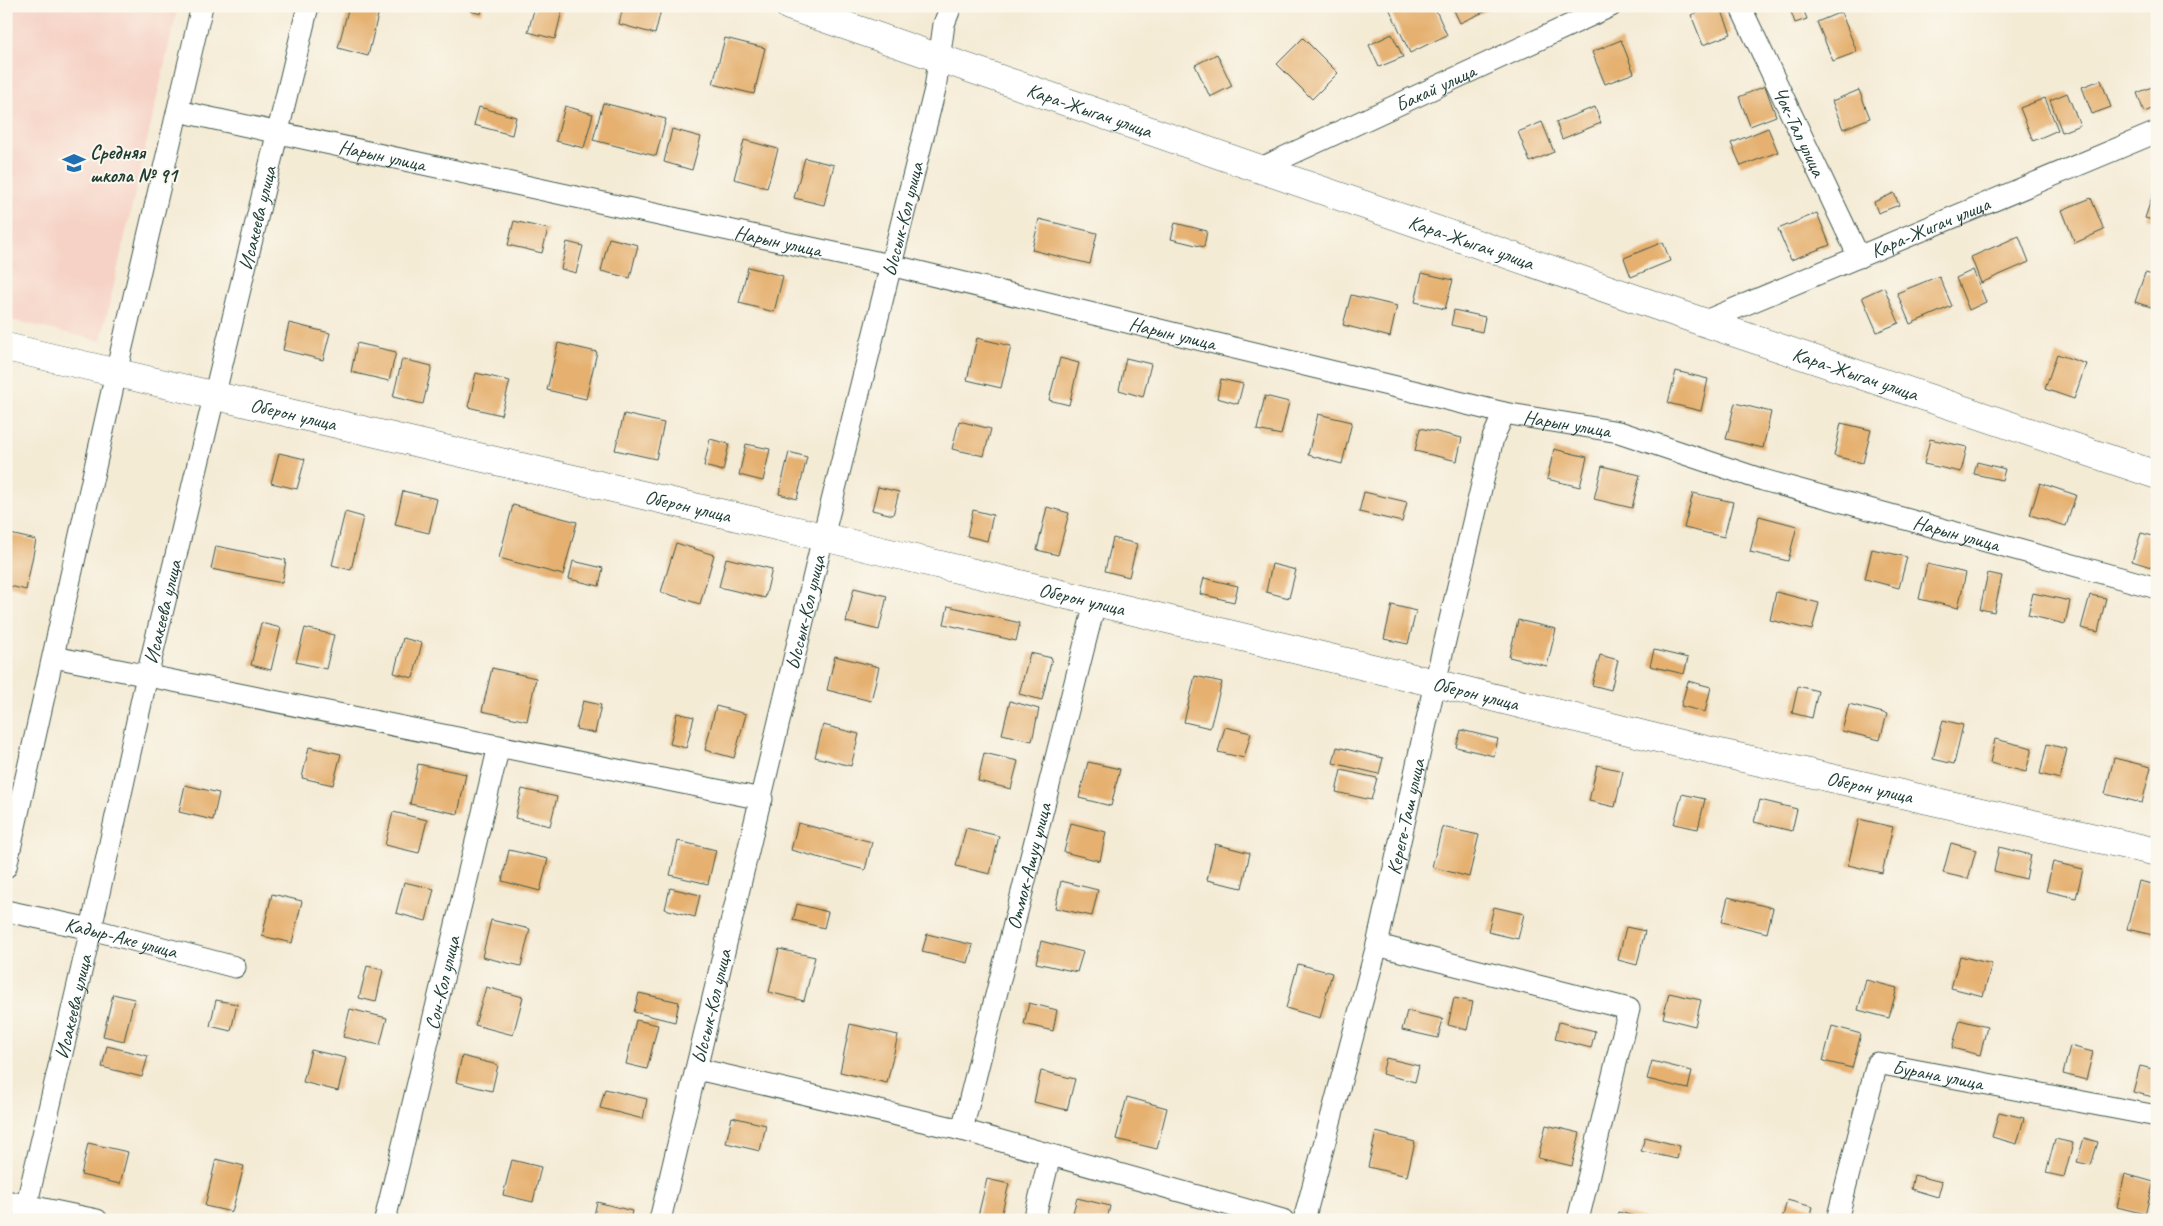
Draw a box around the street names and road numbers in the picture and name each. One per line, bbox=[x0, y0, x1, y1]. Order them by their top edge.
street label: Бакай улица bbox=[1391, 57, 1481, 117]
street label: Кара-Жыгач улица bbox=[1024, 77, 1157, 143]
street label: Чок-Тал улица bbox=[1768, 83, 1832, 182]
street label: Нарын улица bbox=[337, 134, 430, 177]
street label: Ыссык-Кол улица bbox=[876, 158, 929, 278]
street label: Исакеева улица bbox=[233, 162, 282, 272]
street label: Кара-Жигач улица bbox=[1867, 190, 1995, 263]
street label: Кара-Жыгач улица bbox=[1406, 209, 1538, 275]
street label: Нарын улица bbox=[732, 219, 826, 263]
street label: Нарын улица bbox=[1127, 311, 1220, 356]
street label: Кара-Жыгач улица bbox=[1790, 341, 1923, 407]
street label: Оберон улица bbox=[248, 392, 341, 436]
street label: Нарын улица bbox=[1522, 404, 1614, 443]
street label: Оберон улица bbox=[642, 483, 735, 528]
street label: Нарын улица bbox=[1911, 509, 2004, 557]
street label: Ыссык-Кол улица bbox=[779, 551, 831, 671]
street label: Исакеева улица bbox=[138, 556, 187, 666]
street label: Оберон улица bbox=[1037, 576, 1129, 622]
street label: Оберон улица bbox=[1430, 670, 1523, 716]
street label: Кереге-Таш улица bbox=[1380, 755, 1431, 877]
street label: Оберон улица bbox=[1824, 765, 1917, 809]
street label: Отмок-Ашуу улица bbox=[1001, 798, 1057, 932]
street label: Кадыр-Аке улица bbox=[63, 911, 181, 964]
street label: Сон-Кол улица bbox=[419, 932, 466, 1032]
street label: Ыссык-Кол улица bbox=[685, 945, 737, 1065]
street label: Исакеева улица bbox=[49, 951, 97, 1061]
street label: Бурана улица bbox=[1891, 1054, 1987, 1096]

